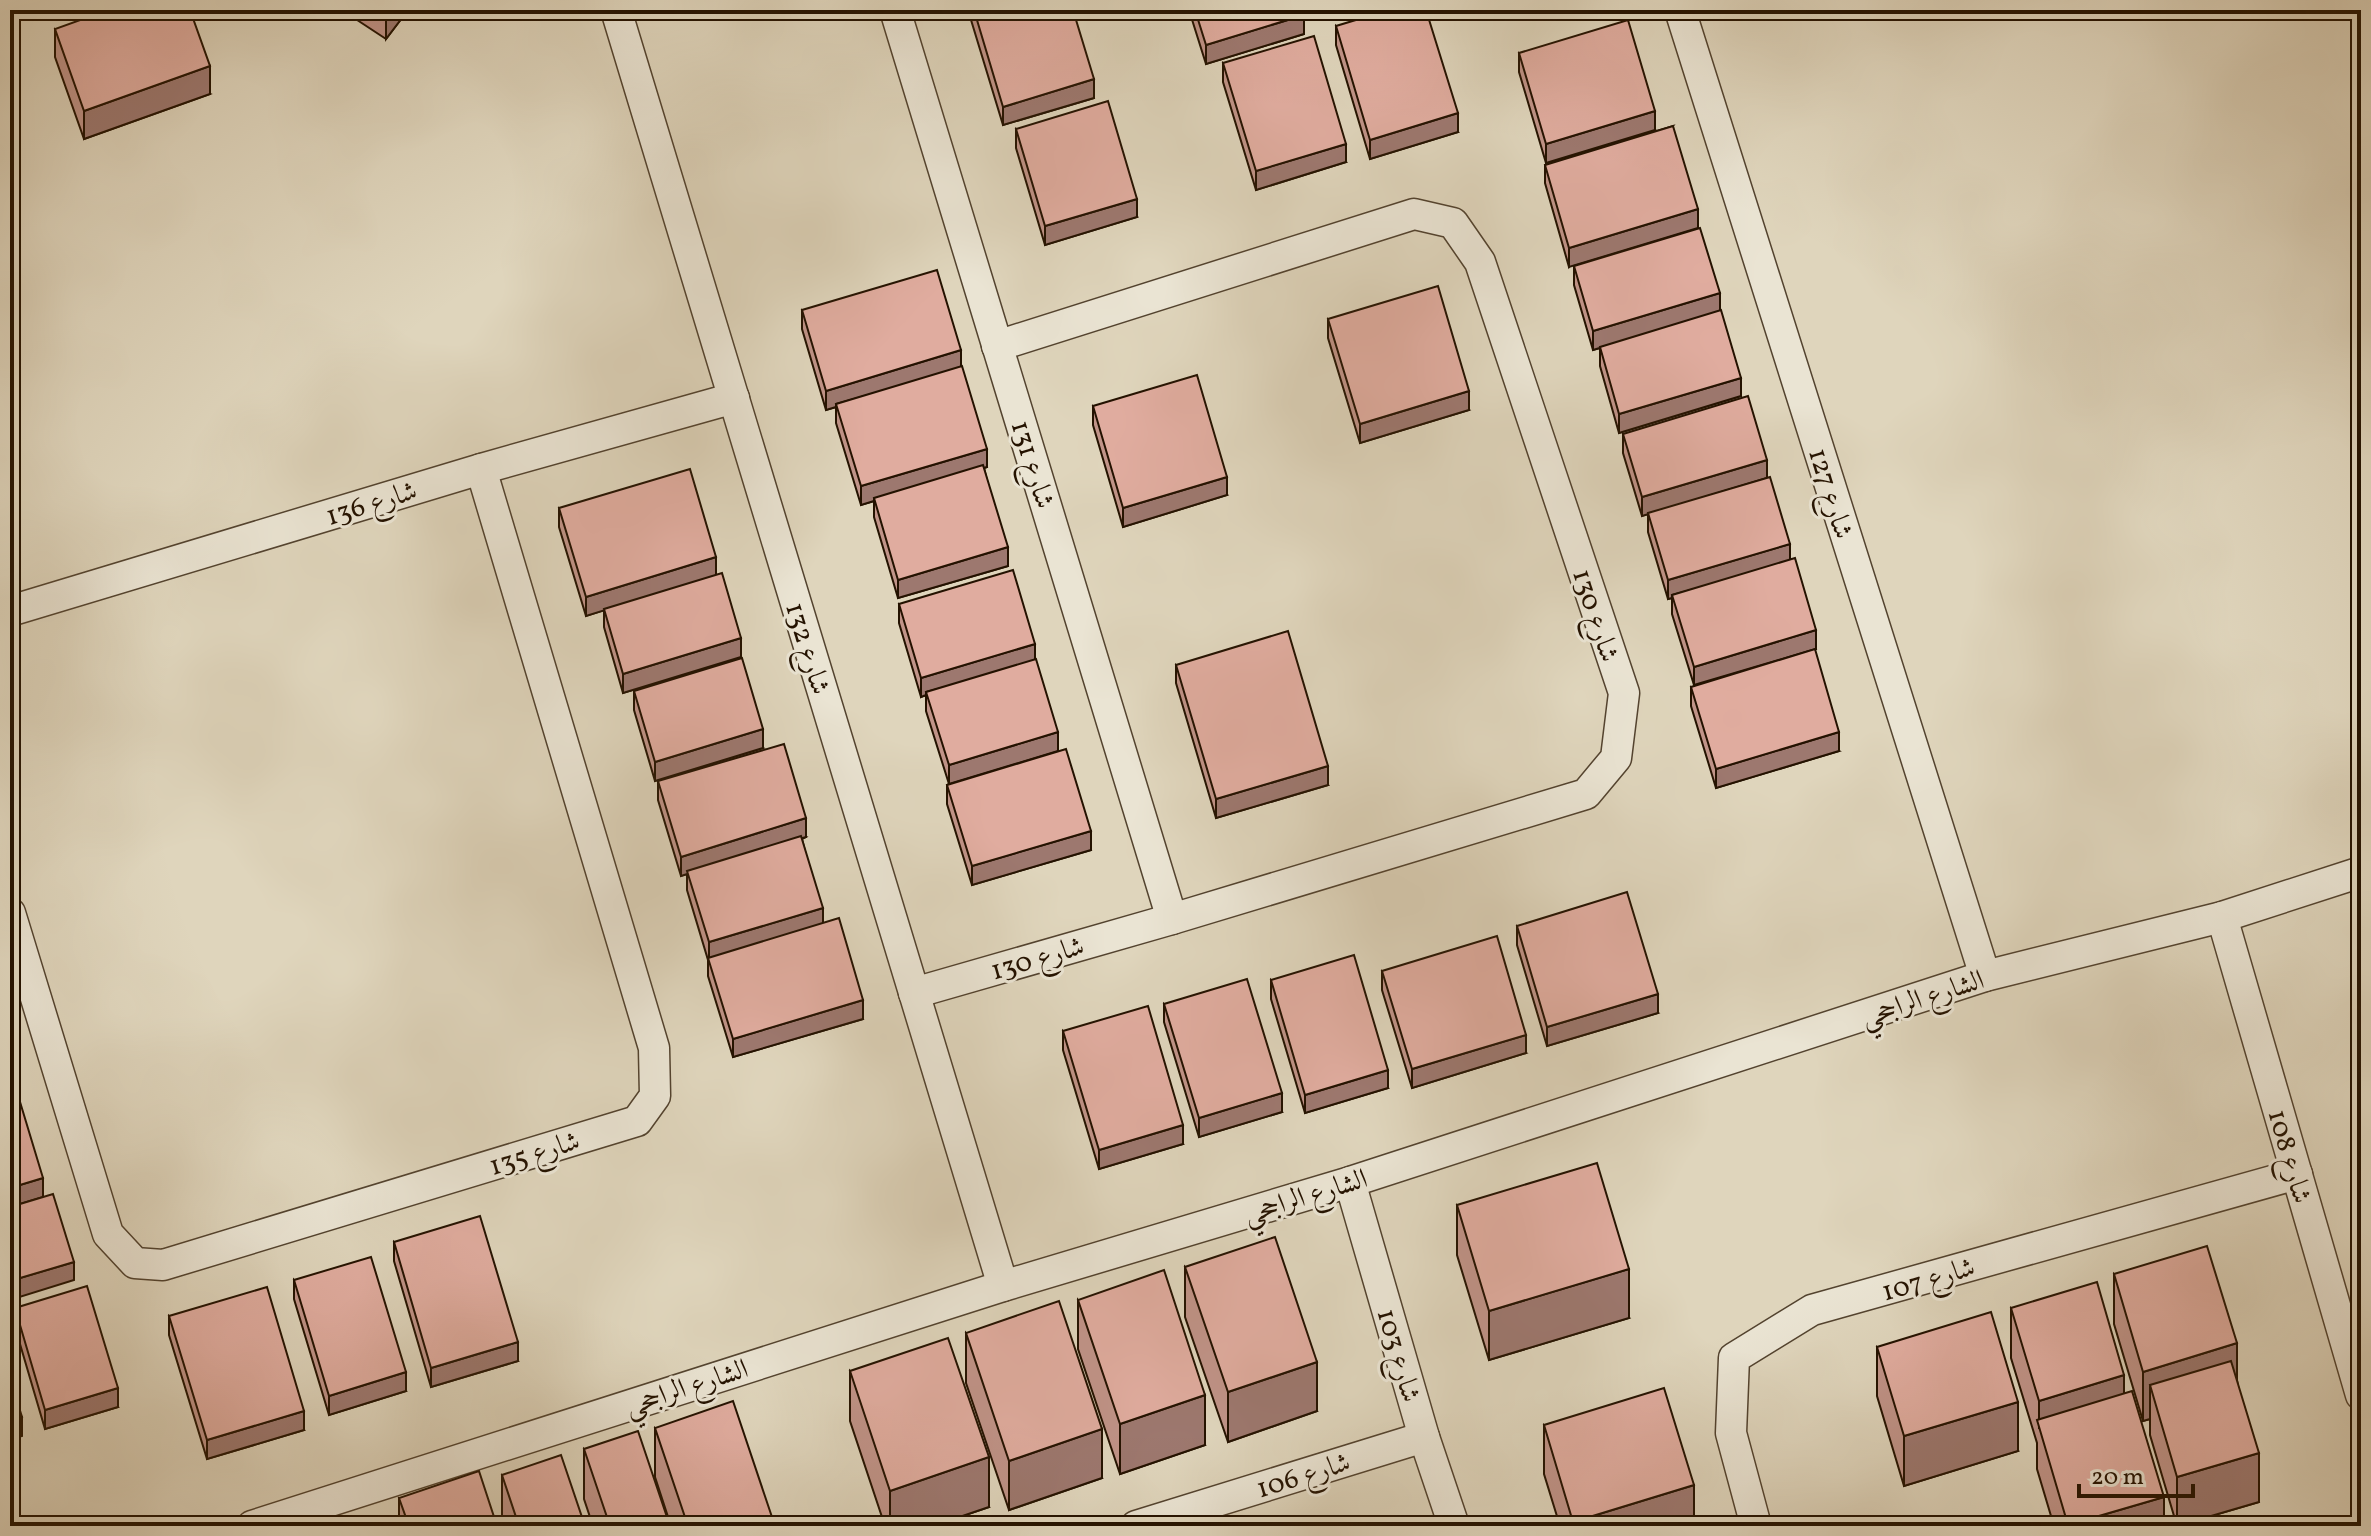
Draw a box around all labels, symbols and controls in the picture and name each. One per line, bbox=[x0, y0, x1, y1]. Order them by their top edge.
street label: شارع 131 bbox=[998, 416, 1063, 514]
street label: شارع 127 bbox=[1795, 444, 1862, 544]
street label: شارع 136 bbox=[321, 472, 423, 539]
street label: شارع 130 bbox=[1559, 564, 1628, 668]
street label: شارع 132 bbox=[772, 598, 839, 700]
street label: شارع 130 bbox=[986, 927, 1090, 993]
street label: الشارع الراجحي bbox=[1856, 961, 1991, 1042]
street label: شارع 108 bbox=[2255, 1105, 2321, 1209]
street label: شارع 135 bbox=[485, 1122, 585, 1189]
street label: الشارع الراجحي bbox=[1239, 1160, 1374, 1239]
street label: شارع 107 bbox=[1877, 1248, 1981, 1314]
street label: شارع 103 bbox=[1364, 1304, 1430, 1408]
street label: الشارع الراجحي bbox=[620, 1350, 755, 1431]
street label: شارع 106 bbox=[1252, 1444, 1356, 1511]
scale bar bbox=[2079, 1448, 2193, 1498]
text: 20 m bbox=[2091, 1461, 2144, 1495]

